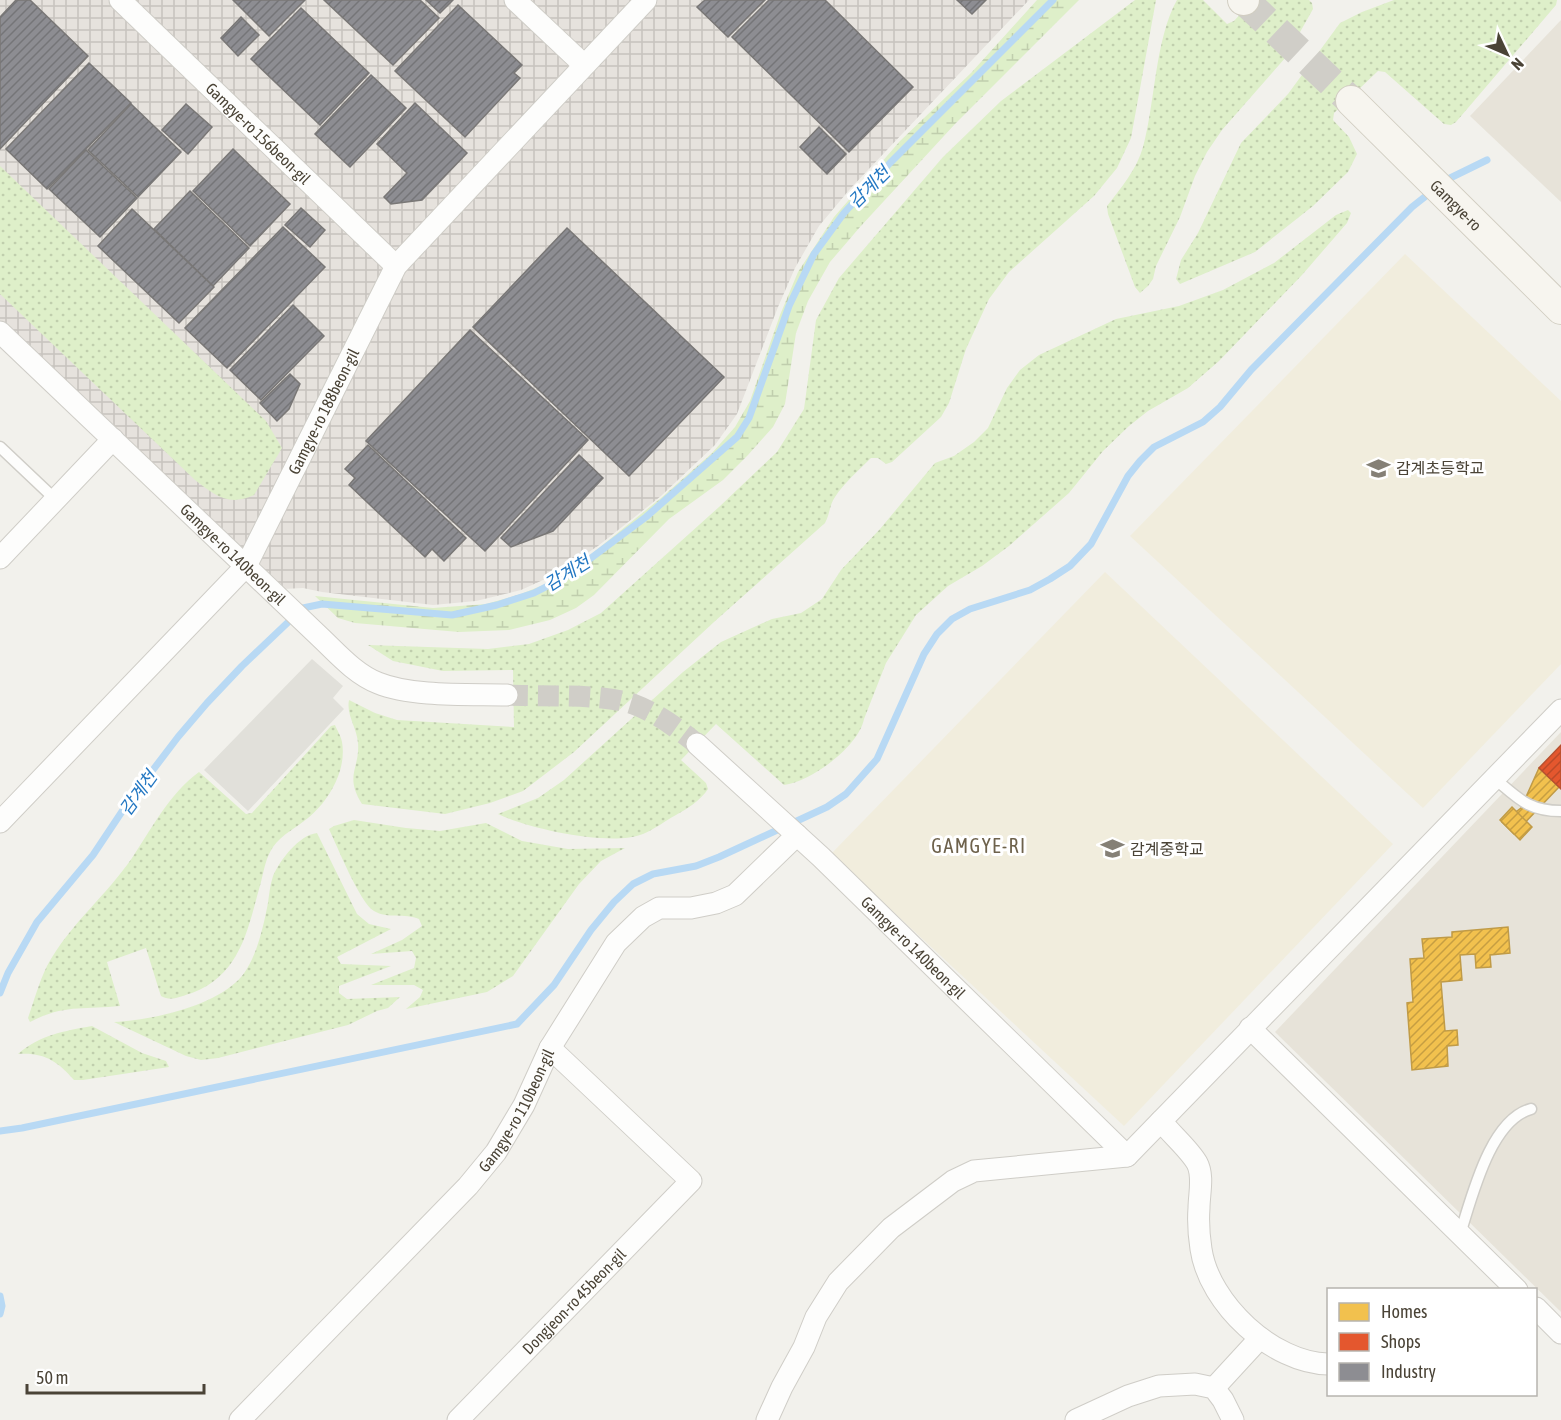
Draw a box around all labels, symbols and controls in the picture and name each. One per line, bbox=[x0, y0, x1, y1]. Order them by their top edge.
north arrow bbox=[1477, 24, 1537, 84]
text: N bbox=[1508, 55, 1528, 74]
street label: Gamgye-ro 156beon-gil bbox=[202, 79, 315, 188]
water label: 감계천 bbox=[844, 160, 896, 212]
street label: Gamgye-ro bbox=[1427, 176, 1485, 234]
street label: Gamgye-ro 188beon-gil bbox=[284, 345, 363, 477]
school or university icon: 감계초등학교 bbox=[1365, 455, 1391, 481]
place label: 감계초등학교 bbox=[1396, 459, 1484, 477]
street label: Gamgye-ro 140beon-gil bbox=[177, 500, 290, 609]
water label: 감계천 bbox=[540, 550, 596, 595]
water label: 감계천 bbox=[115, 765, 163, 819]
district label: GAMGYE-RI bbox=[931, 834, 1027, 857]
school or university icon: 감계중학교 bbox=[1099, 836, 1125, 862]
place label: 감계중학교 bbox=[1130, 840, 1204, 858]
street label: Gamgye-ro 140beon-gil bbox=[858, 893, 970, 1003]
street label: Gamgye-ro 110beon-gil bbox=[475, 1045, 558, 1175]
street label: Dongjeon-ro 45beon-gil bbox=[519, 1244, 630, 1357]
legend bbox=[1327, 1288, 1537, 1396]
text: Homes bbox=[1381, 1301, 1427, 1322]
text: Shops bbox=[1381, 1331, 1421, 1352]
scale bar bbox=[27, 1357, 204, 1395]
text: Industry bbox=[1381, 1361, 1436, 1382]
text: 50 m bbox=[36, 1367, 68, 1388]

